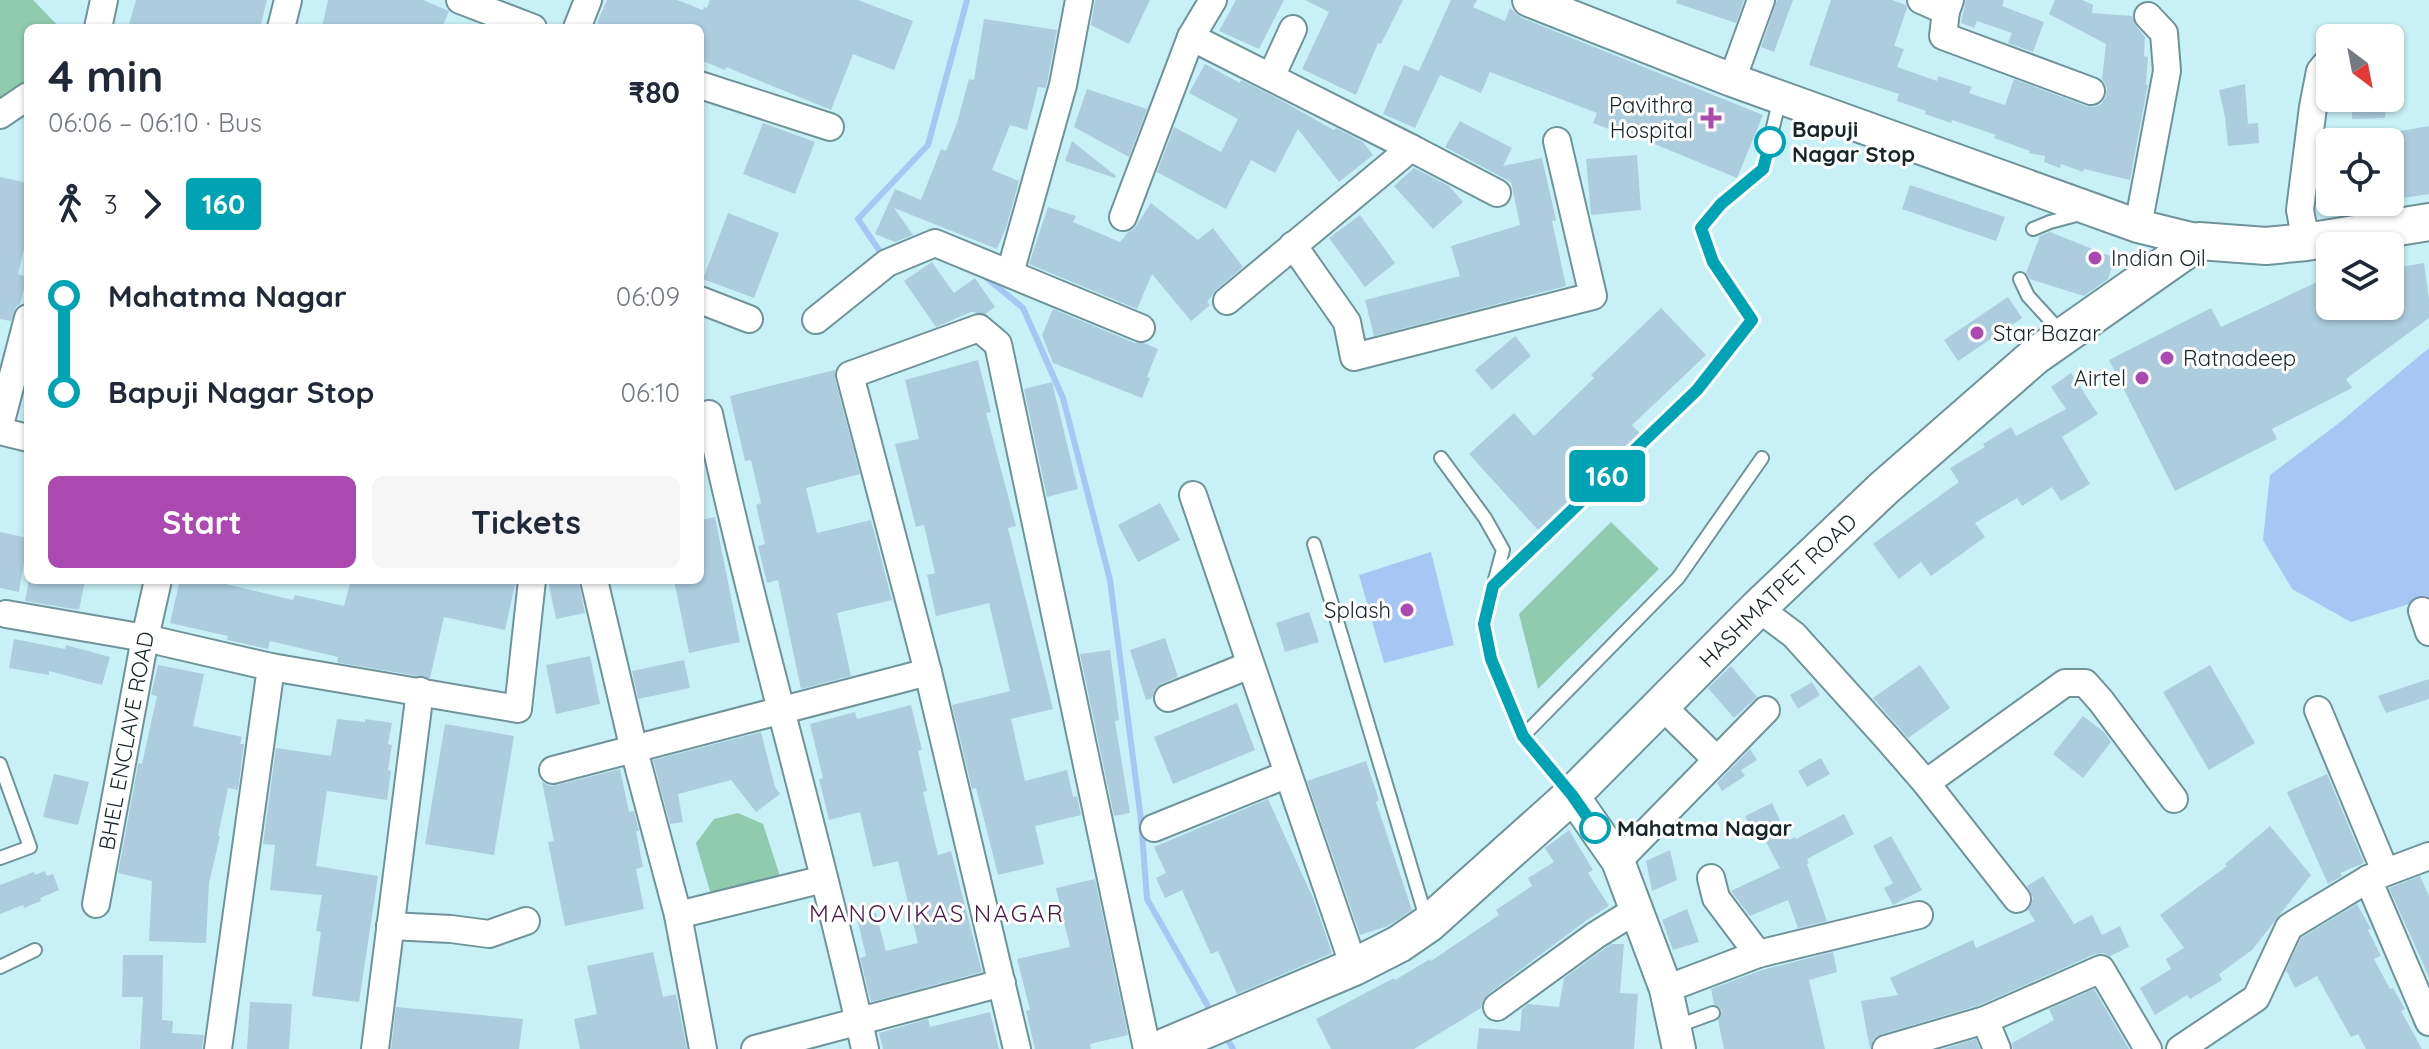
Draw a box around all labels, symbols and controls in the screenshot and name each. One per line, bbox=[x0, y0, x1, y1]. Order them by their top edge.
north arrow bbox=[2316, 24, 2404, 112]
map controls bbox=[2316, 24, 2404, 320]
text: 4 min bbox=[48, 48, 163, 103]
text: ₹80 bbox=[629, 73, 680, 111]
place label: Pavithra Hospital bbox=[1609, 91, 1693, 144]
text: 06:06 – 06:10 · Bus bbox=[48, 106, 262, 139]
marker: Pavithra Hospital bbox=[1700, 107, 1722, 129]
place label: Bapuji Nagar Stop bbox=[1792, 115, 1915, 168]
marker: Bapuji Nagar Stop bbox=[1755, 127, 1785, 157]
button: locate bbox=[2316, 128, 2404, 216]
icon: walk bbox=[48, 182, 92, 226]
icon: forward bbox=[130, 182, 174, 226]
text: 160 bbox=[202, 186, 245, 221]
text: 3 bbox=[104, 188, 118, 221]
button: layers bbox=[2316, 232, 2404, 320]
place label: Indian Oil bbox=[2111, 244, 2206, 272]
marker: Indian Oil bbox=[2086, 249, 2104, 267]
text: Mahatma Nagar bbox=[108, 277, 347, 315]
text: 06:09 bbox=[616, 280, 680, 313]
place label: Star Bazar bbox=[1993, 319, 2101, 347]
marker: Star Bazar bbox=[1968, 324, 1986, 342]
place label: Ratnadeep bbox=[2183, 344, 2296, 372]
marker: Ratnadeep bbox=[2158, 349, 2176, 367]
place label: Airtel bbox=[2074, 364, 2126, 392]
marker: Airtel bbox=[2133, 369, 2151, 387]
text: Bapuji Nagar Stop bbox=[108, 373, 374, 411]
text: 06:10 bbox=[621, 376, 680, 409]
line badge: 160 bbox=[1561, 450, 1653, 502]
text: 160 bbox=[1585, 458, 1629, 493]
button: Start bbox=[48, 476, 356, 568]
button: Tickets bbox=[372, 476, 680, 568]
street label: HASHMATPET ROAD bbox=[1693, 507, 1863, 673]
place label: Splash bbox=[1324, 596, 1391, 624]
marker: Splash bbox=[1398, 601, 1416, 619]
street label: BHEL ENCLAVE ROAD bbox=[92, 629, 160, 852]
marker: Mahatma Nagar bbox=[1580, 813, 1610, 843]
place label: Mahatma Nagar bbox=[1617, 814, 1793, 842]
district label: MANOVIKAS NAGAR bbox=[809, 898, 1065, 928]

